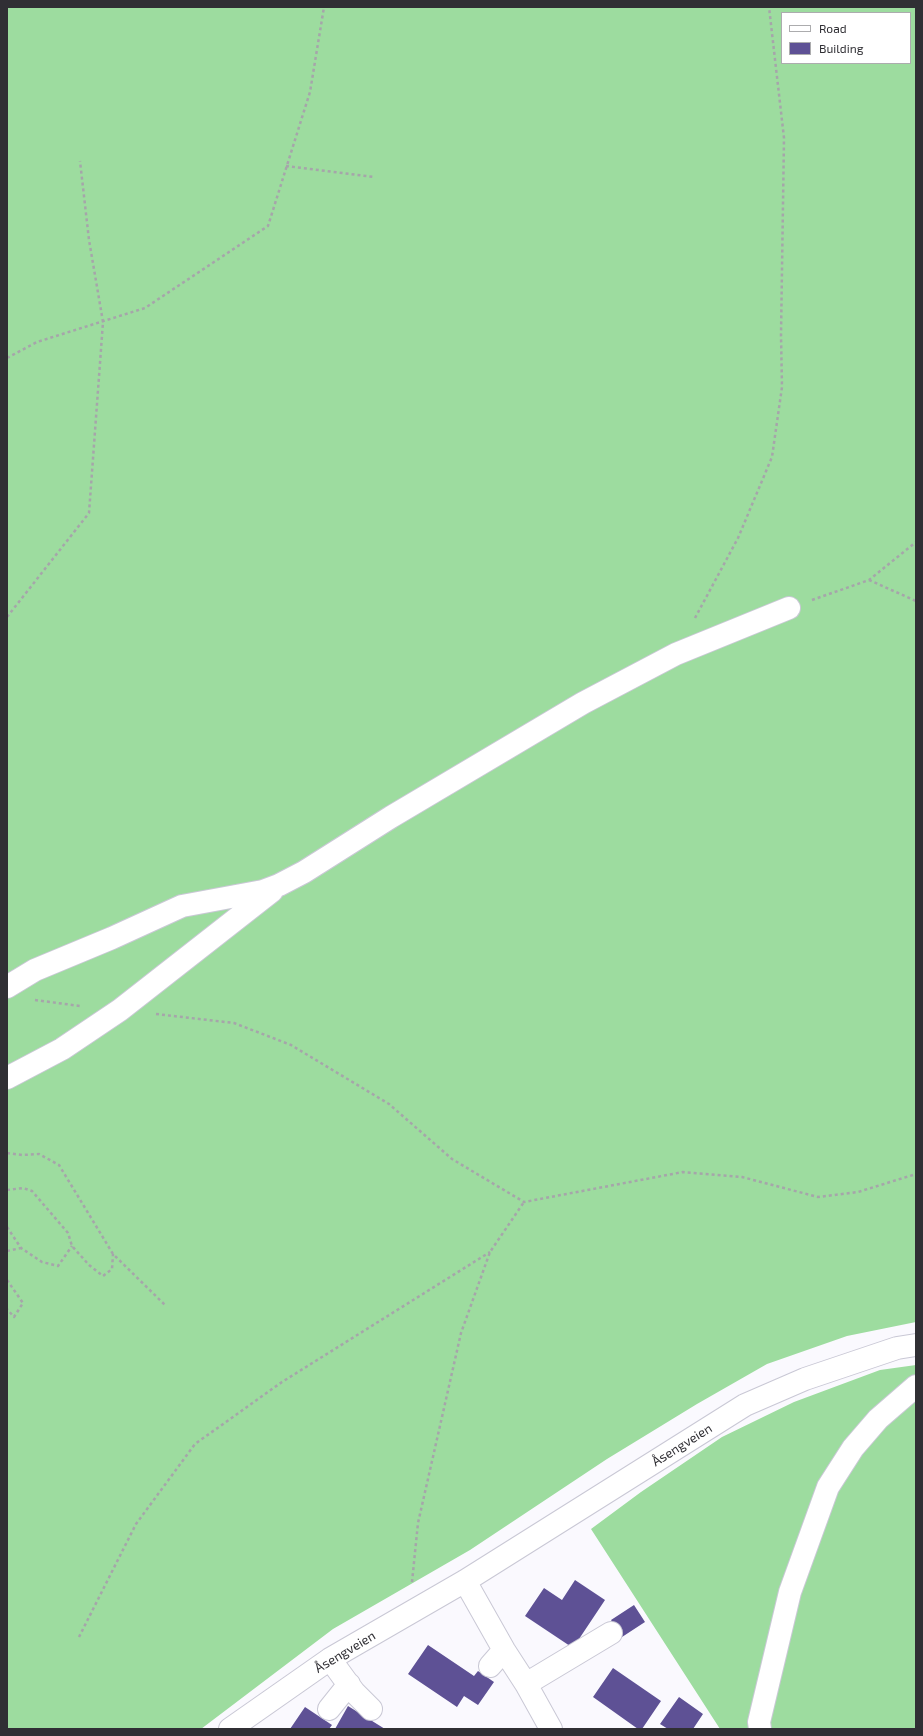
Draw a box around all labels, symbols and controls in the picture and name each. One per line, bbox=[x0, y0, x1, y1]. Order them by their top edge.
legend bbox=[781, 12, 911, 64]
text: Road bbox=[819, 21, 847, 35]
text: Building bbox=[819, 41, 863, 55]
street label: Åsengveien bbox=[649, 1420, 715, 1470]
street label: Åsengveien bbox=[312, 1628, 378, 1676]

